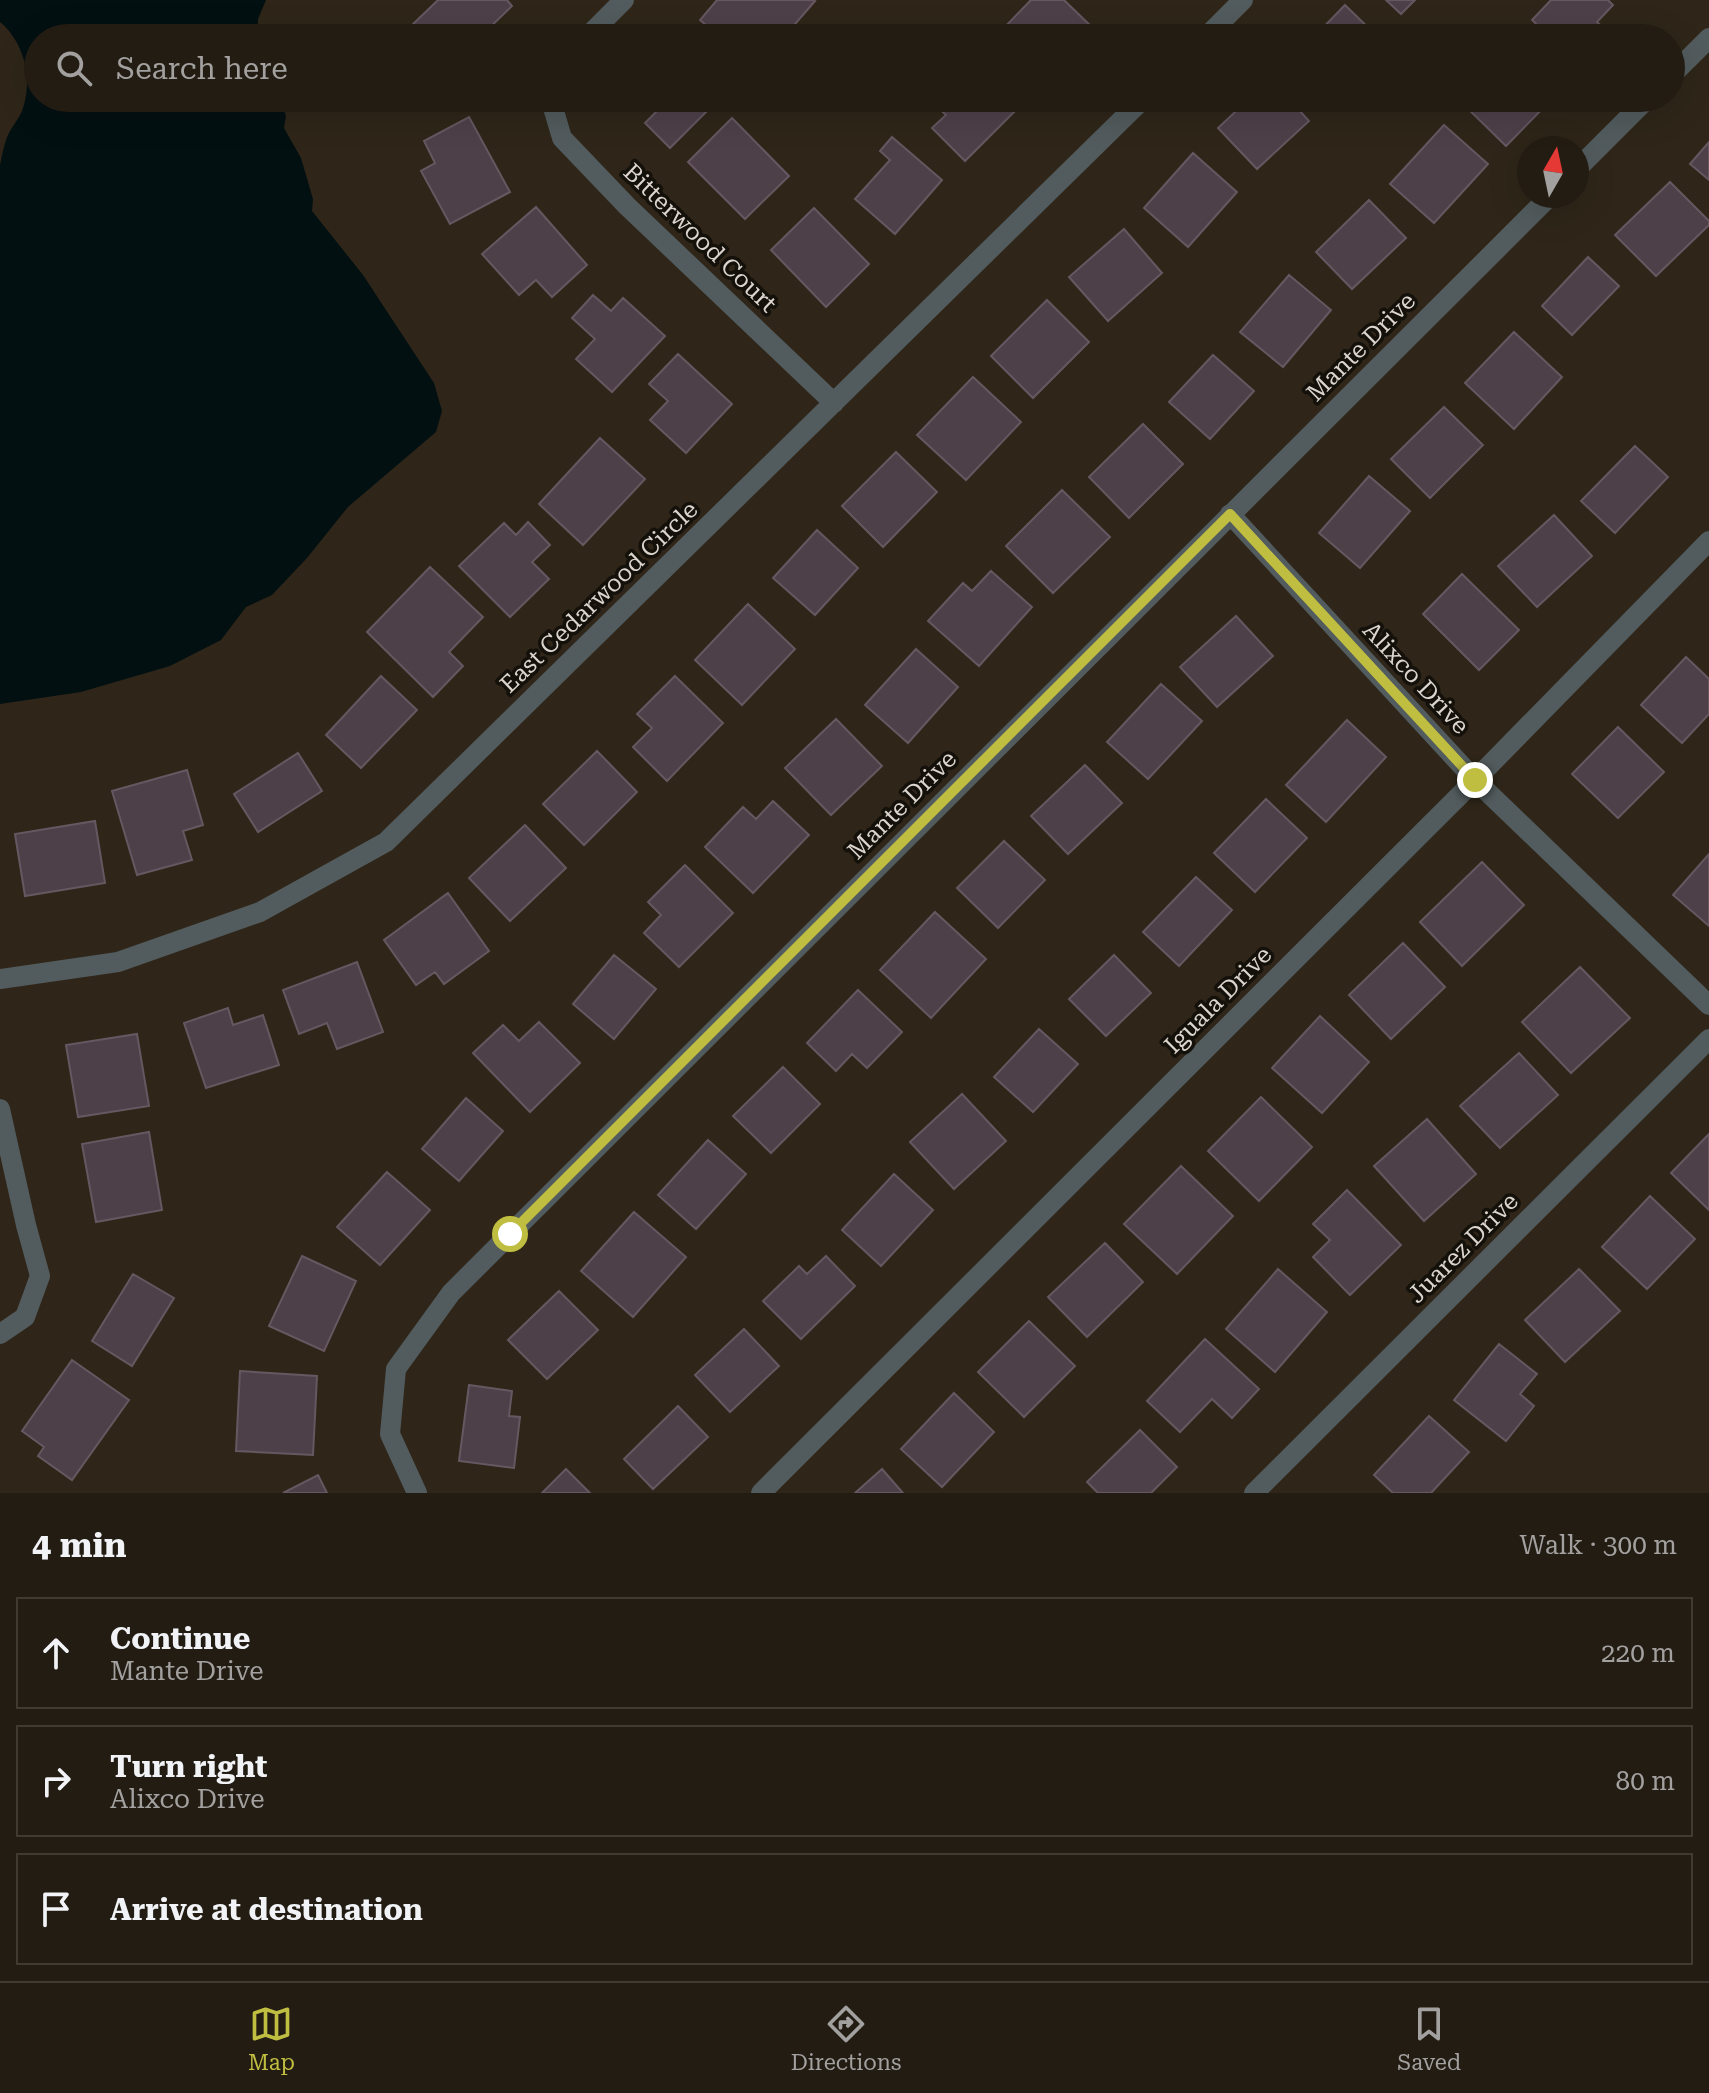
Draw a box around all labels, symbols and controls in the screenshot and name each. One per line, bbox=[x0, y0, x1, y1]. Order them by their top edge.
search box bbox=[24, 24, 1685, 112]
icon: search bbox=[52, 46, 96, 90]
text: Search here bbox=[116, 51, 288, 86]
north arrow bbox=[1517, 136, 1589, 208]
street label: Bitterwood Court bbox=[618, 158, 782, 318]
street label: Mante Drive bbox=[1301, 287, 1421, 407]
street label: East Cedarwood Circle bbox=[495, 495, 703, 699]
street label: Alixco Drive bbox=[1357, 616, 1475, 740]
street label: Mante Drive bbox=[842, 745, 962, 865]
route end bbox=[1457, 762, 1493, 798]
street label: Iguala Drive bbox=[1159, 941, 1277, 1059]
street label: Juarez Drive bbox=[1402, 1187, 1524, 1309]
route start bbox=[492, 1216, 528, 1252]
text: 4 min bbox=[32, 1525, 127, 1565]
text: Walk · 300 m bbox=[1519, 1530, 1677, 1560]
text: Continue bbox=[110, 1621, 250, 1656]
icon: ahead bbox=[34, 1631, 78, 1675]
text: 220 m bbox=[1601, 1638, 1675, 1668]
text: Mante Drive bbox=[110, 1656, 264, 1686]
text: Turn right bbox=[110, 1749, 267, 1784]
icon: right bbox=[34, 1759, 78, 1803]
text: 80 m bbox=[1616, 1766, 1675, 1796]
text: Alixco Drive bbox=[110, 1784, 265, 1814]
icon: arrive bbox=[34, 1887, 78, 1931]
text: Arrive at destination bbox=[110, 1892, 423, 1927]
tab: Map bbox=[248, 2002, 295, 2075]
tab: Directions bbox=[791, 2002, 902, 2075]
tab: Saved bbox=[1397, 2002, 1461, 2075]

